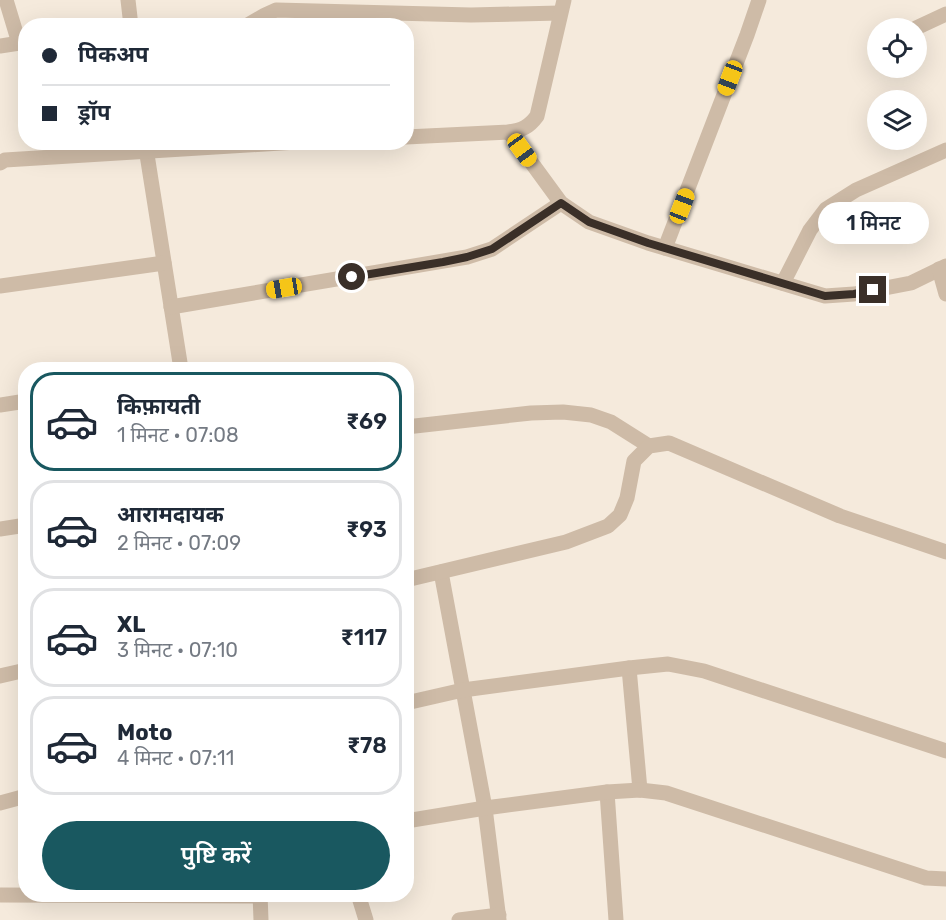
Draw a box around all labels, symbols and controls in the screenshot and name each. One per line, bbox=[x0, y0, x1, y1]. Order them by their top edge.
map controls bbox=[867, 18, 927, 150]
button: locate bbox=[867, 18, 927, 78]
text: पिकअप bbox=[78, 41, 149, 68]
car bbox=[715, 58, 745, 98]
button: layers bbox=[867, 90, 927, 150]
text: ड्रॉप bbox=[78, 99, 111, 126]
car bbox=[504, 130, 540, 170]
car bbox=[667, 186, 697, 226]
callout: 1 मिनट bbox=[818, 203, 928, 245]
text: 1 मिनट bbox=[846, 211, 901, 235]
route start bbox=[338, 263, 365, 290]
car bbox=[265, 276, 303, 300]
route end bbox=[859, 276, 886, 303]
text: किफ़ायती bbox=[117, 393, 201, 420]
icon: car bbox=[45, 395, 99, 449]
text: ₹69 bbox=[346, 408, 387, 435]
text: 1 मिनट · 07:08 bbox=[117, 423, 239, 447]
text: आरामदायक bbox=[117, 501, 224, 528]
icon: car bbox=[45, 503, 99, 557]
text: ₹93 bbox=[346, 516, 387, 543]
text: 2 मिनट · 07:09 bbox=[117, 531, 241, 555]
icon: car bbox=[45, 611, 99, 665]
text: XL bbox=[117, 611, 145, 638]
text: ₹117 bbox=[341, 624, 387, 651]
text: 3 मिनट · 07:10 bbox=[117, 638, 238, 662]
icon: car bbox=[45, 719, 99, 773]
text: Moto bbox=[117, 719, 172, 746]
text: ₹78 bbox=[347, 732, 387, 759]
text: 4 मिनट · 07:11 bbox=[117, 746, 234, 770]
button: पुष्टि करें bbox=[42, 821, 390, 890]

